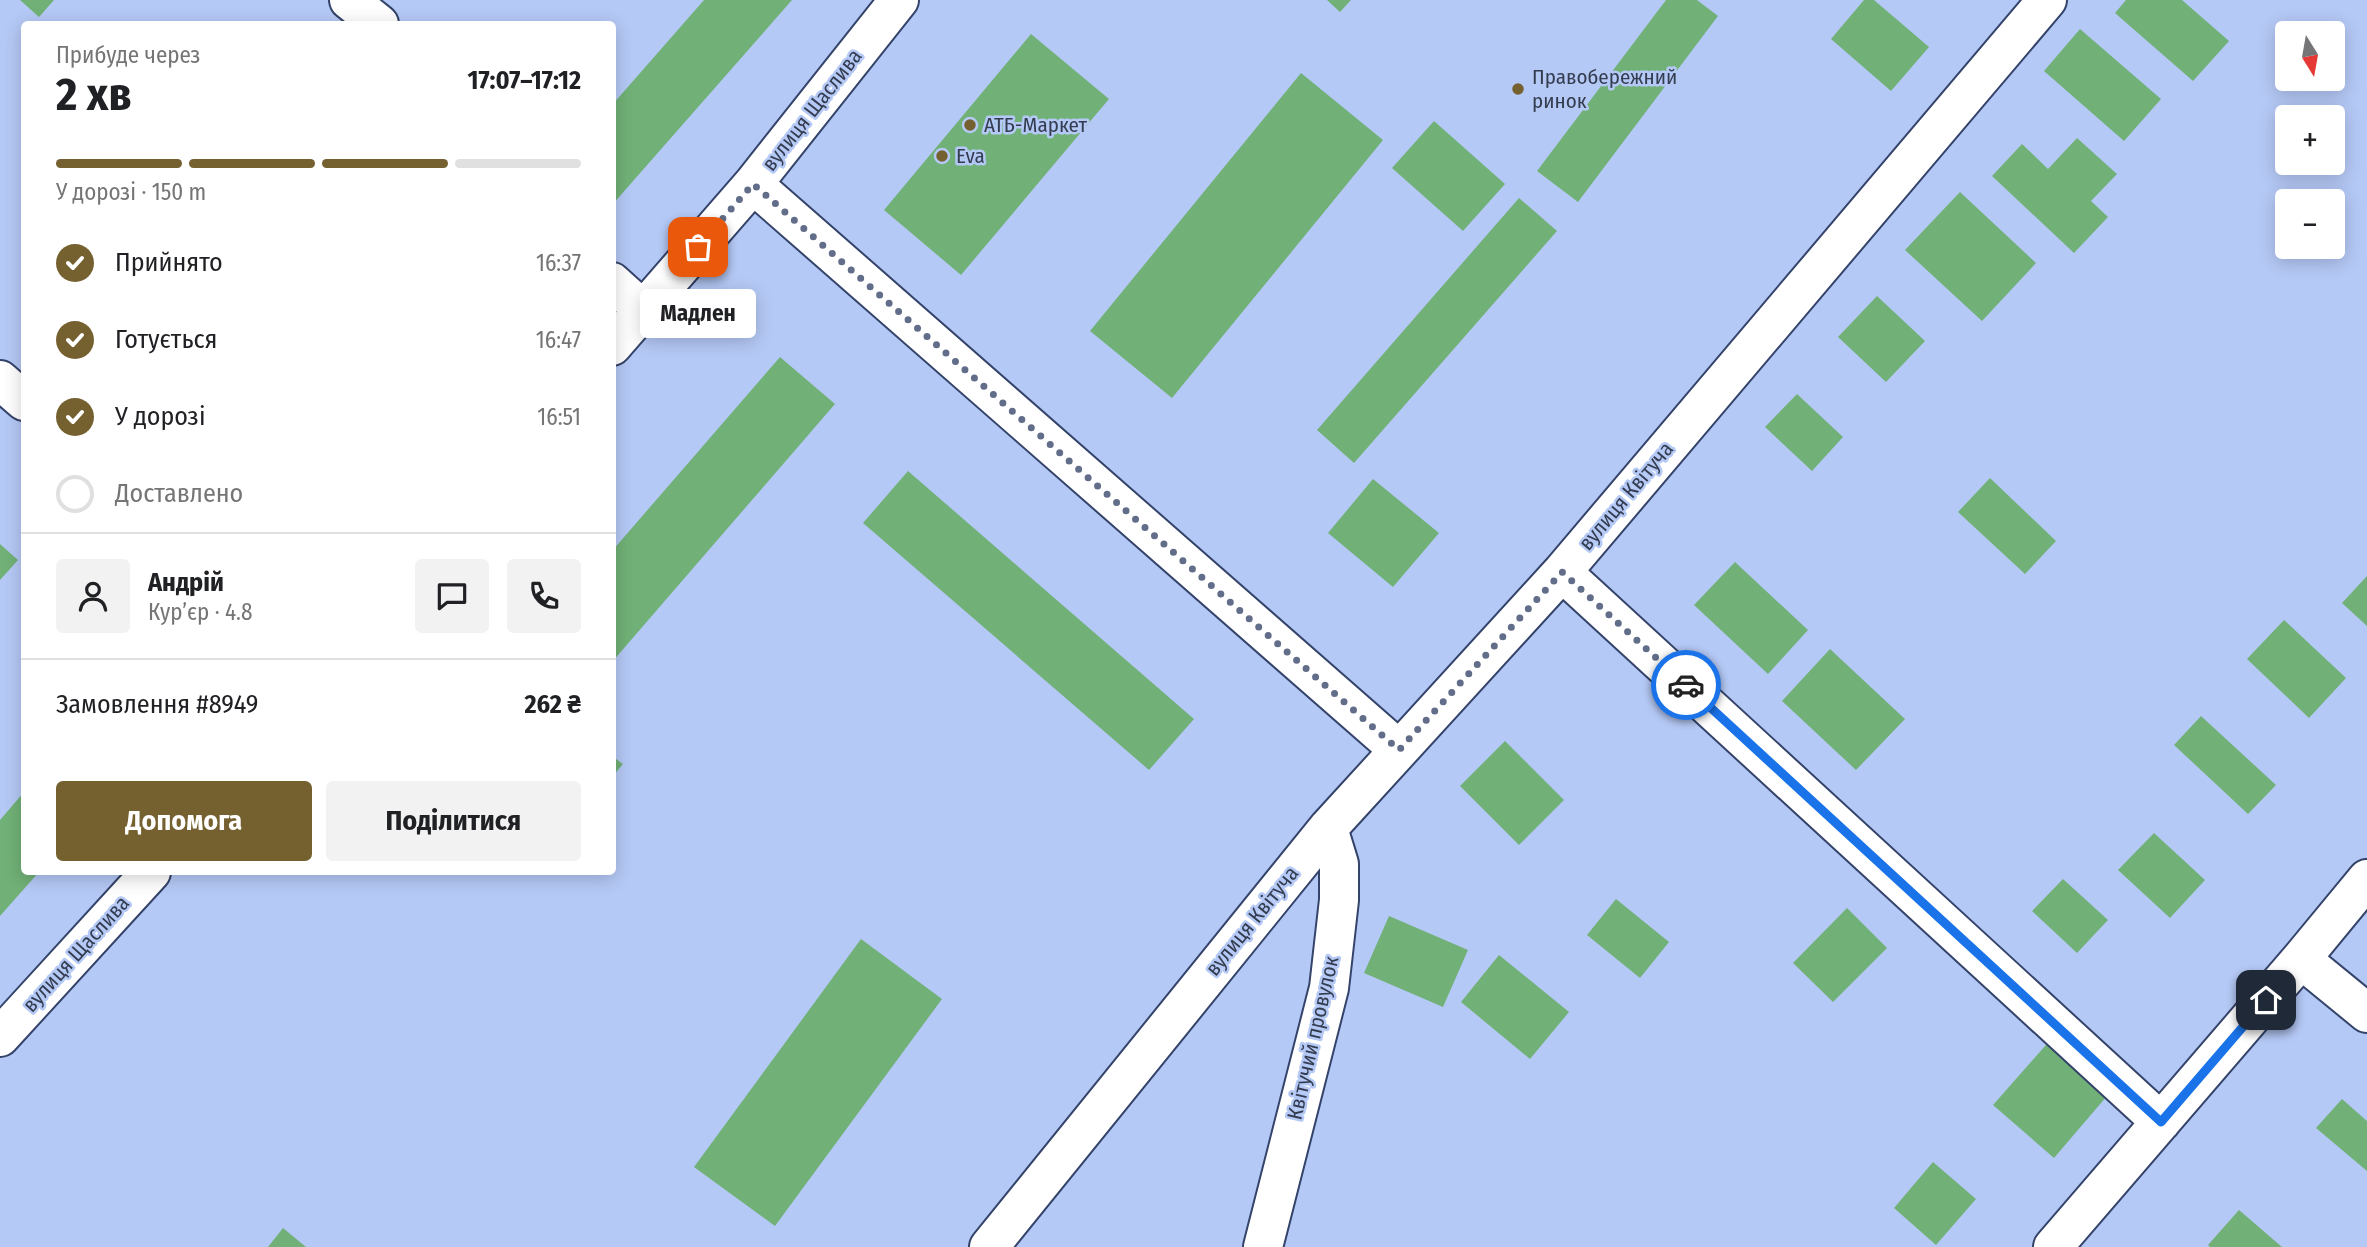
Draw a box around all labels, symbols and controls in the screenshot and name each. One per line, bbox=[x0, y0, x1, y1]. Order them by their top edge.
north arrow bbox=[2275, 21, 2345, 91]
map controls bbox=[2275, 21, 2345, 259]
text: Прибуде через bbox=[56, 41, 201, 69]
street label: вулиця Щаслива bbox=[756, 44, 868, 176]
place label: Правобережний ринок bbox=[1532, 64, 1677, 114]
text: 17:07–17:12 bbox=[467, 65, 581, 96]
text: 2 хв bbox=[56, 67, 132, 122]
marker: Правобережний ринок bbox=[1510, 81, 1526, 97]
button: + bbox=[2275, 105, 2345, 175]
place label: АТБ-Маркет bbox=[984, 112, 1087, 138]
marker: АТБ-Маркет bbox=[962, 117, 978, 133]
place label: Eva bbox=[956, 143, 985, 169]
marker: Eva bbox=[934, 148, 950, 164]
text: У дорозі · 150 m bbox=[56, 178, 206, 206]
button: − bbox=[2275, 189, 2345, 259]
pin bbox=[668, 217, 728, 277]
icon: bag bbox=[679, 228, 717, 266]
icon: check bbox=[56, 244, 94, 282]
text: Прийнято bbox=[115, 247, 223, 278]
text: 16:37 bbox=[536, 249, 581, 277]
callout: Мадлен bbox=[640, 289, 756, 338]
text: Мадлен bbox=[660, 299, 736, 327]
icon: check bbox=[56, 321, 94, 359]
text: Готується bbox=[115, 324, 217, 355]
text: 16:47 bbox=[536, 326, 581, 354]
icon: check bbox=[56, 398, 94, 436]
text: У дорозі bbox=[115, 401, 205, 432]
text: 16:51 bbox=[537, 403, 581, 431]
street label: вулиця Квітуча bbox=[1573, 436, 1679, 556]
text: Доставлено bbox=[115, 478, 243, 509]
button: person bbox=[56, 559, 130, 633]
button: chat bbox=[415, 559, 489, 633]
button: phone bbox=[507, 559, 581, 633]
text: Андрій bbox=[148, 567, 224, 598]
text: Кур’єр · 4.8 bbox=[148, 598, 253, 626]
courier bbox=[1651, 650, 1721, 720]
icon: car bbox=[1667, 666, 1705, 704]
text: Замовлення #8949 bbox=[56, 689, 258, 720]
text: 262 ₴ bbox=[524, 689, 581, 720]
button: Допомога bbox=[56, 781, 312, 861]
button: Поділитися bbox=[326, 781, 581, 861]
street label: вулиця Квітуча bbox=[1200, 861, 1304, 981]
street label: вулиця Щаслива bbox=[17, 891, 135, 1017]
street label: Квітучий провулок bbox=[1282, 953, 1345, 1122]
pin bbox=[2236, 970, 2296, 1030]
icon: home bbox=[2247, 981, 2285, 1019]

